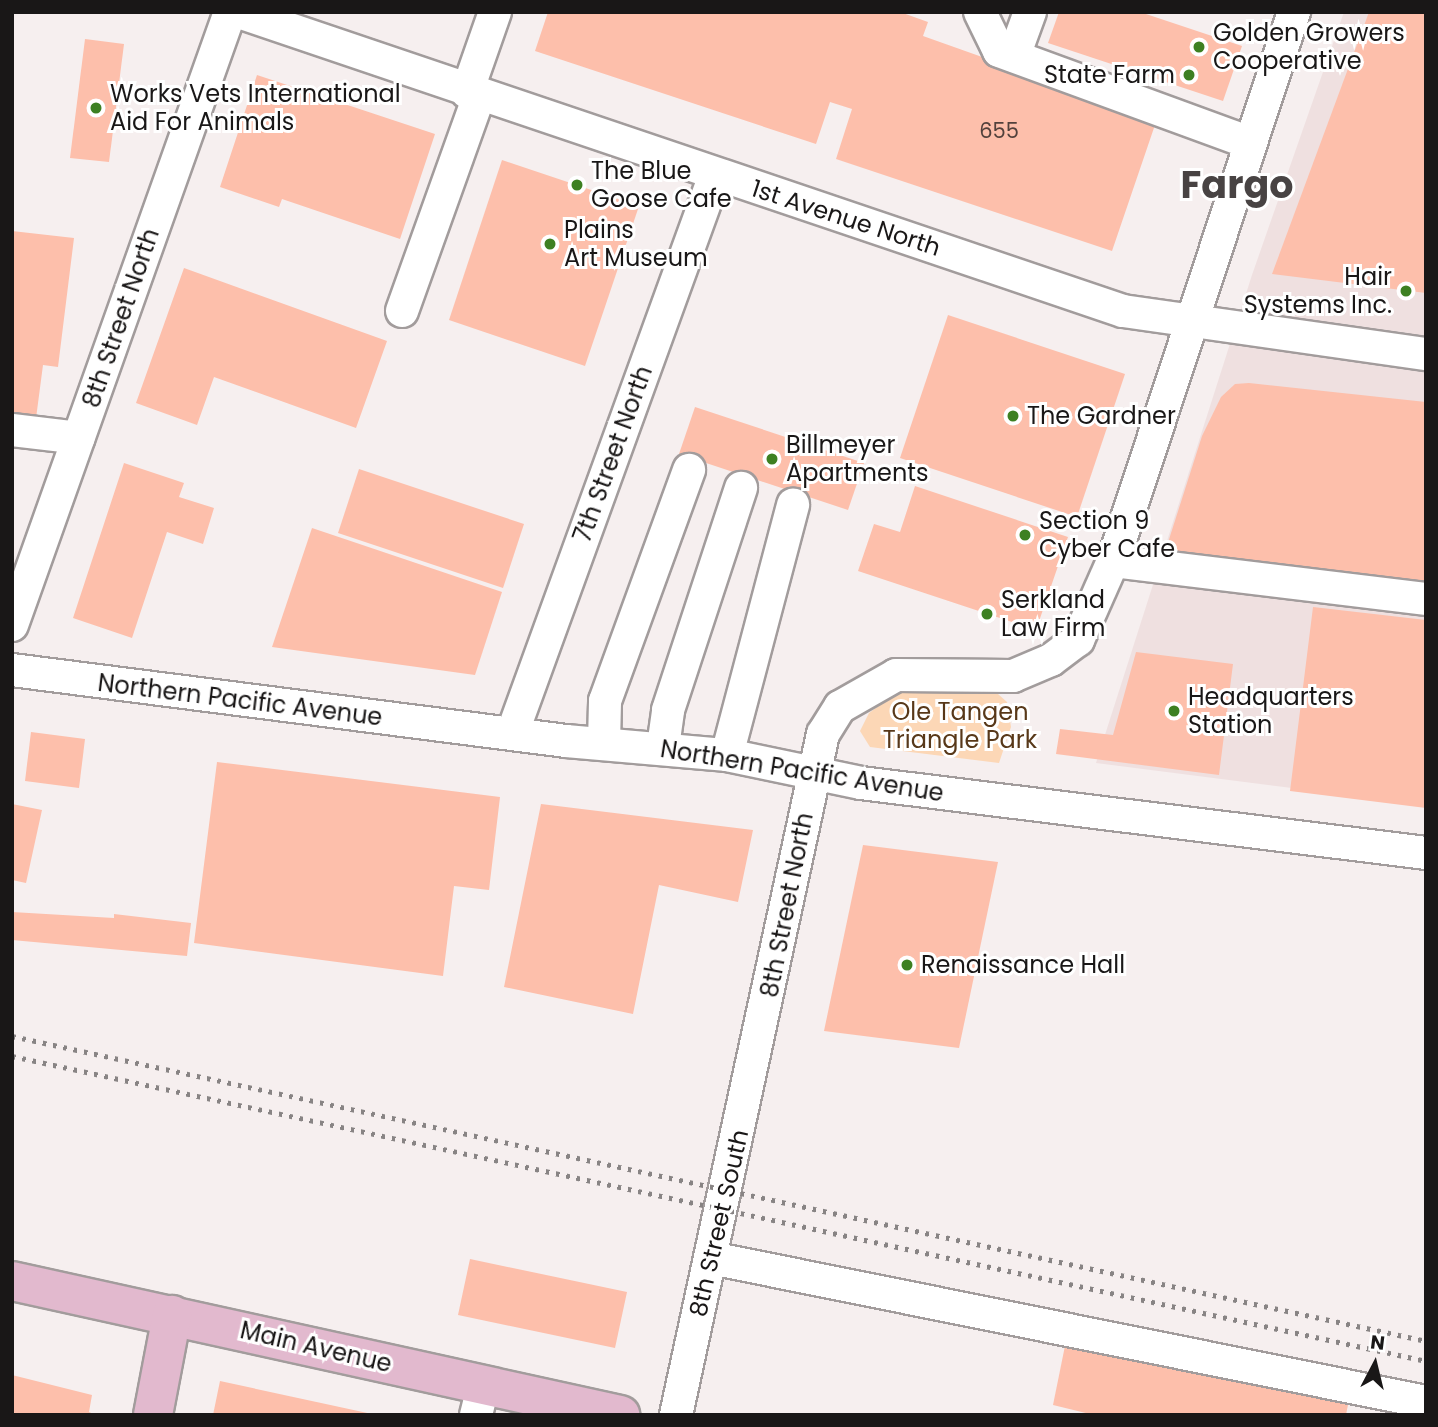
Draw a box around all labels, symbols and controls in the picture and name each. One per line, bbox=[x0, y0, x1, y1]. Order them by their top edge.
place label: Golden Growers Cooperative bbox=[1213, 19, 1405, 75]
marker: Golden Growers Cooperative bbox=[1191, 39, 1207, 55]
place label: State Farm bbox=[1044, 61, 1175, 89]
marker: State Farm bbox=[1181, 67, 1197, 83]
place label: Works Vets International Aid For Animals bbox=[110, 80, 401, 136]
marker: Works Vets International Aid For Animals bbox=[88, 100, 104, 116]
house number: 655 bbox=[979, 118, 1019, 144]
place label: The Blue Goose Cafe bbox=[591, 157, 732, 213]
district label: Fargo bbox=[1181, 162, 1293, 208]
street label: 1st Avenue North bbox=[748, 174, 944, 262]
marker: The Blue Goose Cafe bbox=[569, 177, 585, 193]
place label: Plains Art Museum bbox=[564, 216, 708, 272]
street label: 8th Street North bbox=[77, 225, 165, 411]
marker: Plains Art Museum bbox=[542, 236, 558, 252]
place label: Hair Systems Inc. bbox=[1244, 263, 1392, 319]
marker: Hair Systems Inc. bbox=[1398, 283, 1414, 299]
street label: 7th Street North bbox=[568, 362, 658, 546]
place label: The Gardner bbox=[1027, 402, 1176, 430]
marker: The Gardner bbox=[1005, 408, 1021, 424]
place label: Billmeyer Apartments bbox=[786, 431, 929, 487]
marker: Billmeyer Apartments bbox=[764, 451, 780, 467]
place label: Section 9 Cyber Cafe bbox=[1039, 507, 1175, 563]
marker: Section 9 Cyber Cafe bbox=[1017, 527, 1033, 543]
place label: Serkland Law Firm bbox=[1001, 586, 1105, 642]
marker: Serkland Law Firm bbox=[979, 606, 995, 622]
street label: Northern Pacific Avenue bbox=[96, 668, 384, 732]
place label: Headquarters Station bbox=[1188, 683, 1354, 739]
park label: Ole Tangen Triangle Park bbox=[883, 698, 1037, 754]
marker: Headquarters Station bbox=[1166, 703, 1182, 719]
street label: Northern Pacific Avenue bbox=[658, 734, 946, 808]
street label: 8th Street North bbox=[755, 810, 819, 1000]
place label: Renaissance Hall bbox=[921, 951, 1125, 979]
marker: Renaissance Hall bbox=[899, 957, 915, 973]
street label: 8th Street South bbox=[683, 1127, 755, 1319]
street label: Main Avenue bbox=[237, 1316, 395, 1378]
text: N bbox=[1369, 1328, 1386, 1357]
north arrow bbox=[1340, 1329, 1410, 1399]

